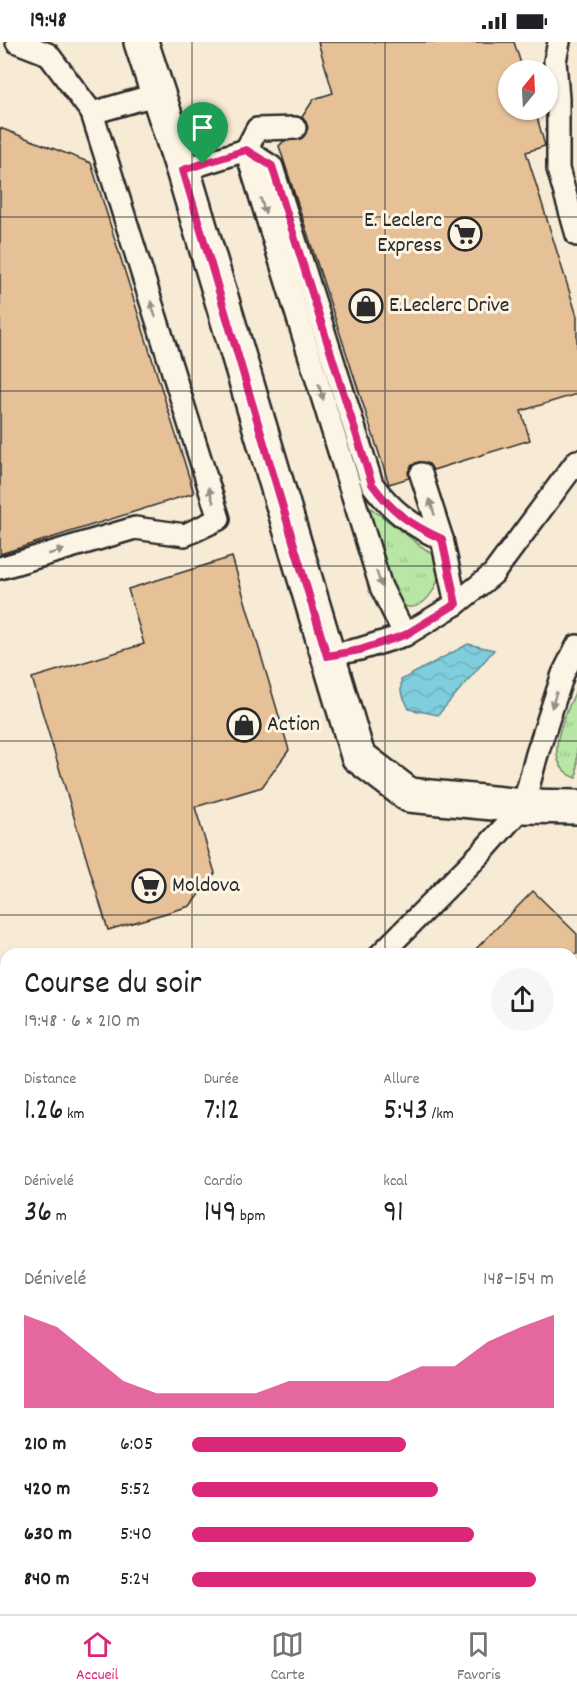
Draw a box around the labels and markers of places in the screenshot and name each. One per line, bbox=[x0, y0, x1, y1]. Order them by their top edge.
pin bbox=[177, 102, 228, 164]
place label: E. Leclerc Express bbox=[364, 206, 442, 262]
supermarket icon: E. Leclerc Express bbox=[447, 216, 483, 252]
shop icon: E.Leclerc Drive bbox=[348, 288, 384, 324]
place label: E.Leclerc Drive bbox=[389, 291, 510, 322]
shop icon: Action bbox=[226, 707, 262, 743]
place label: Action bbox=[267, 710, 320, 741]
supermarket icon: Moldova bbox=[131, 868, 167, 904]
place label: Moldova bbox=[172, 871, 240, 902]

